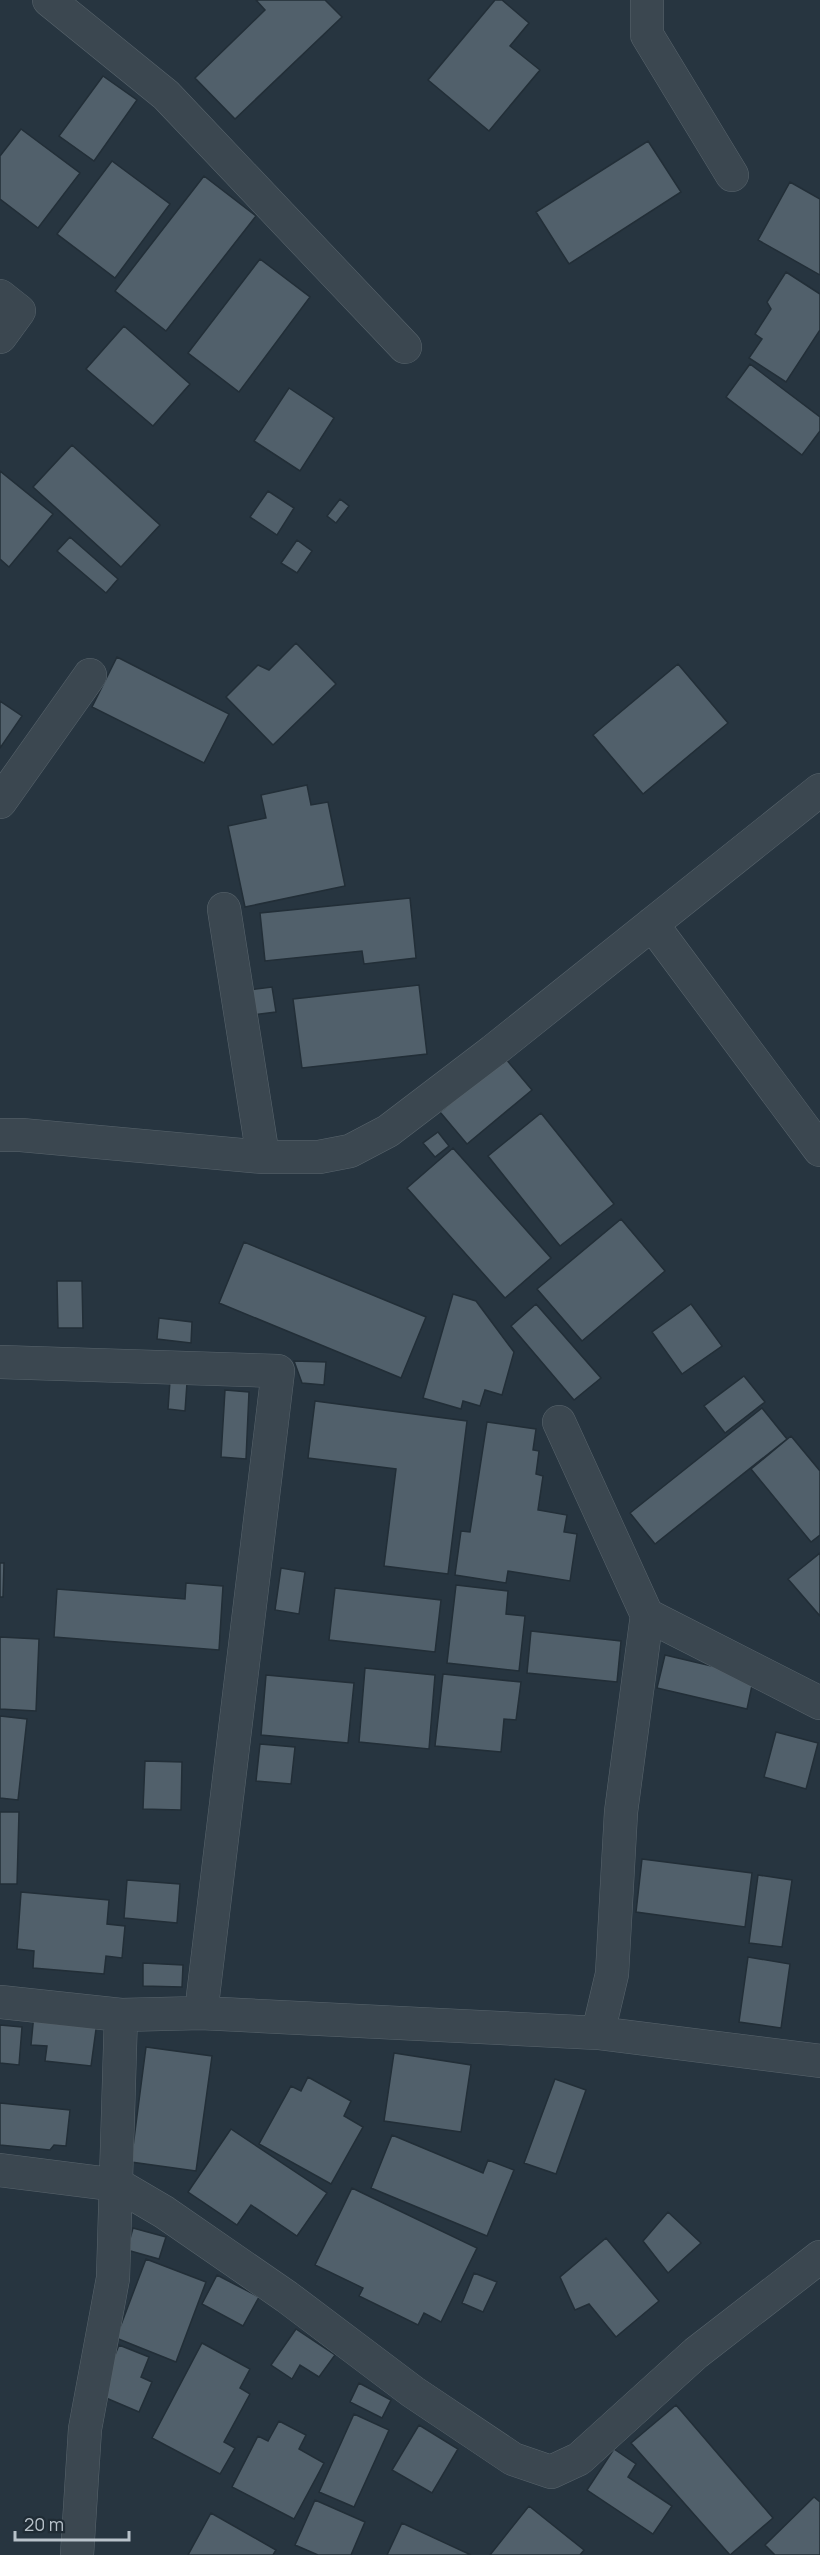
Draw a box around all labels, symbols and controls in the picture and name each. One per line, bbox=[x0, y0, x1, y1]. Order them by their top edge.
scale bar bbox=[15, 2504, 129, 2542]
text: 20 m bbox=[24, 2512, 64, 2536]

